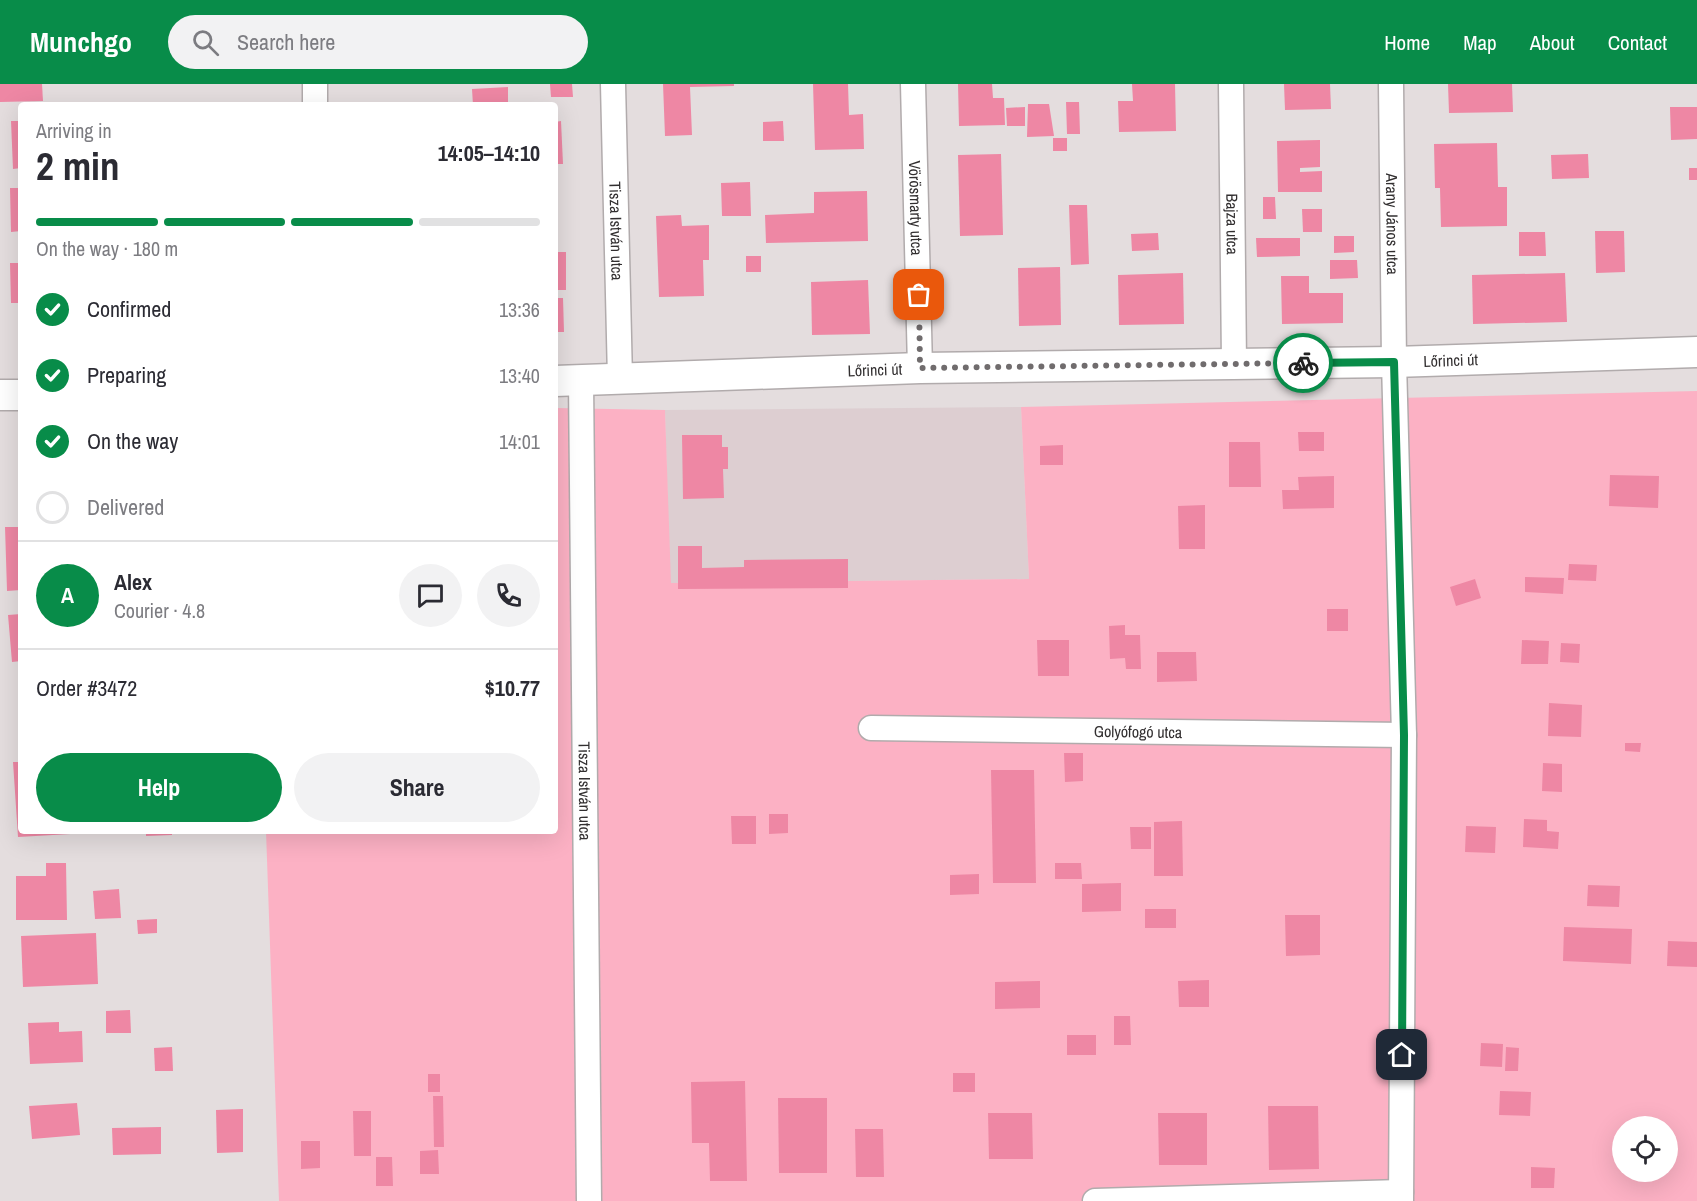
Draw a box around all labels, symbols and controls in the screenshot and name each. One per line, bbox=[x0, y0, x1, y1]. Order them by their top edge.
search box bbox=[168, 15, 588, 69]
text: Munchgo bbox=[30, 23, 132, 61]
icon: search bbox=[189, 26, 222, 59]
text: Search here bbox=[237, 27, 335, 57]
text: Home bbox=[1384, 28, 1430, 57]
text: Map bbox=[1463, 28, 1497, 57]
text: About bbox=[1530, 28, 1575, 57]
text: Contact bbox=[1608, 28, 1667, 57]
text: Arriving in bbox=[36, 117, 112, 144]
text: 14:05–14:10 bbox=[438, 138, 540, 168]
text: 2 min bbox=[36, 140, 120, 192]
street label: Vörösmarty utca bbox=[904, 160, 928, 256]
street label: Arany János utca bbox=[1381, 172, 1404, 276]
street label: Tisza István utca bbox=[604, 181, 629, 281]
street label: Bajza utca bbox=[1221, 193, 1244, 255]
text: On the way · 180 m bbox=[36, 235, 178, 262]
pin bbox=[893, 269, 944, 320]
icon: bag bbox=[902, 278, 935, 311]
icon: check bbox=[36, 293, 69, 326]
text: Confirmed bbox=[87, 294, 171, 324]
text: 13:36 bbox=[499, 296, 540, 323]
courier bbox=[1273, 333, 1333, 393]
icon: bike bbox=[1287, 347, 1320, 380]
street label: Lőrinci út bbox=[1423, 348, 1479, 372]
street label: Lőrinci út bbox=[847, 358, 903, 382]
icon: check bbox=[36, 359, 69, 392]
text: Preparing bbox=[87, 360, 166, 390]
text: 13:40 bbox=[499, 362, 540, 389]
icon: check bbox=[36, 425, 69, 458]
text: On the way bbox=[87, 426, 178, 456]
text: 14:01 bbox=[499, 428, 540, 455]
text: Delivered bbox=[87, 492, 164, 522]
button: chat bbox=[399, 564, 462, 627]
button: phone bbox=[477, 564, 540, 627]
text: Alex bbox=[114, 567, 152, 597]
text: A bbox=[61, 580, 74, 610]
text: Courier · 4.8 bbox=[114, 597, 205, 624]
text: Order #3472 bbox=[36, 673, 137, 703]
text: $10.77 bbox=[485, 673, 540, 703]
street label: Golyófogó utca bbox=[1094, 720, 1183, 743]
street label: Tisza István utca bbox=[574, 741, 596, 841]
button: Help bbox=[36, 753, 282, 822]
button: Share bbox=[294, 753, 540, 822]
pin bbox=[1376, 1029, 1427, 1080]
icon: home bbox=[1385, 1038, 1418, 1071]
map controls bbox=[1612, 1116, 1678, 1182]
button: locate bbox=[1612, 1116, 1678, 1182]

